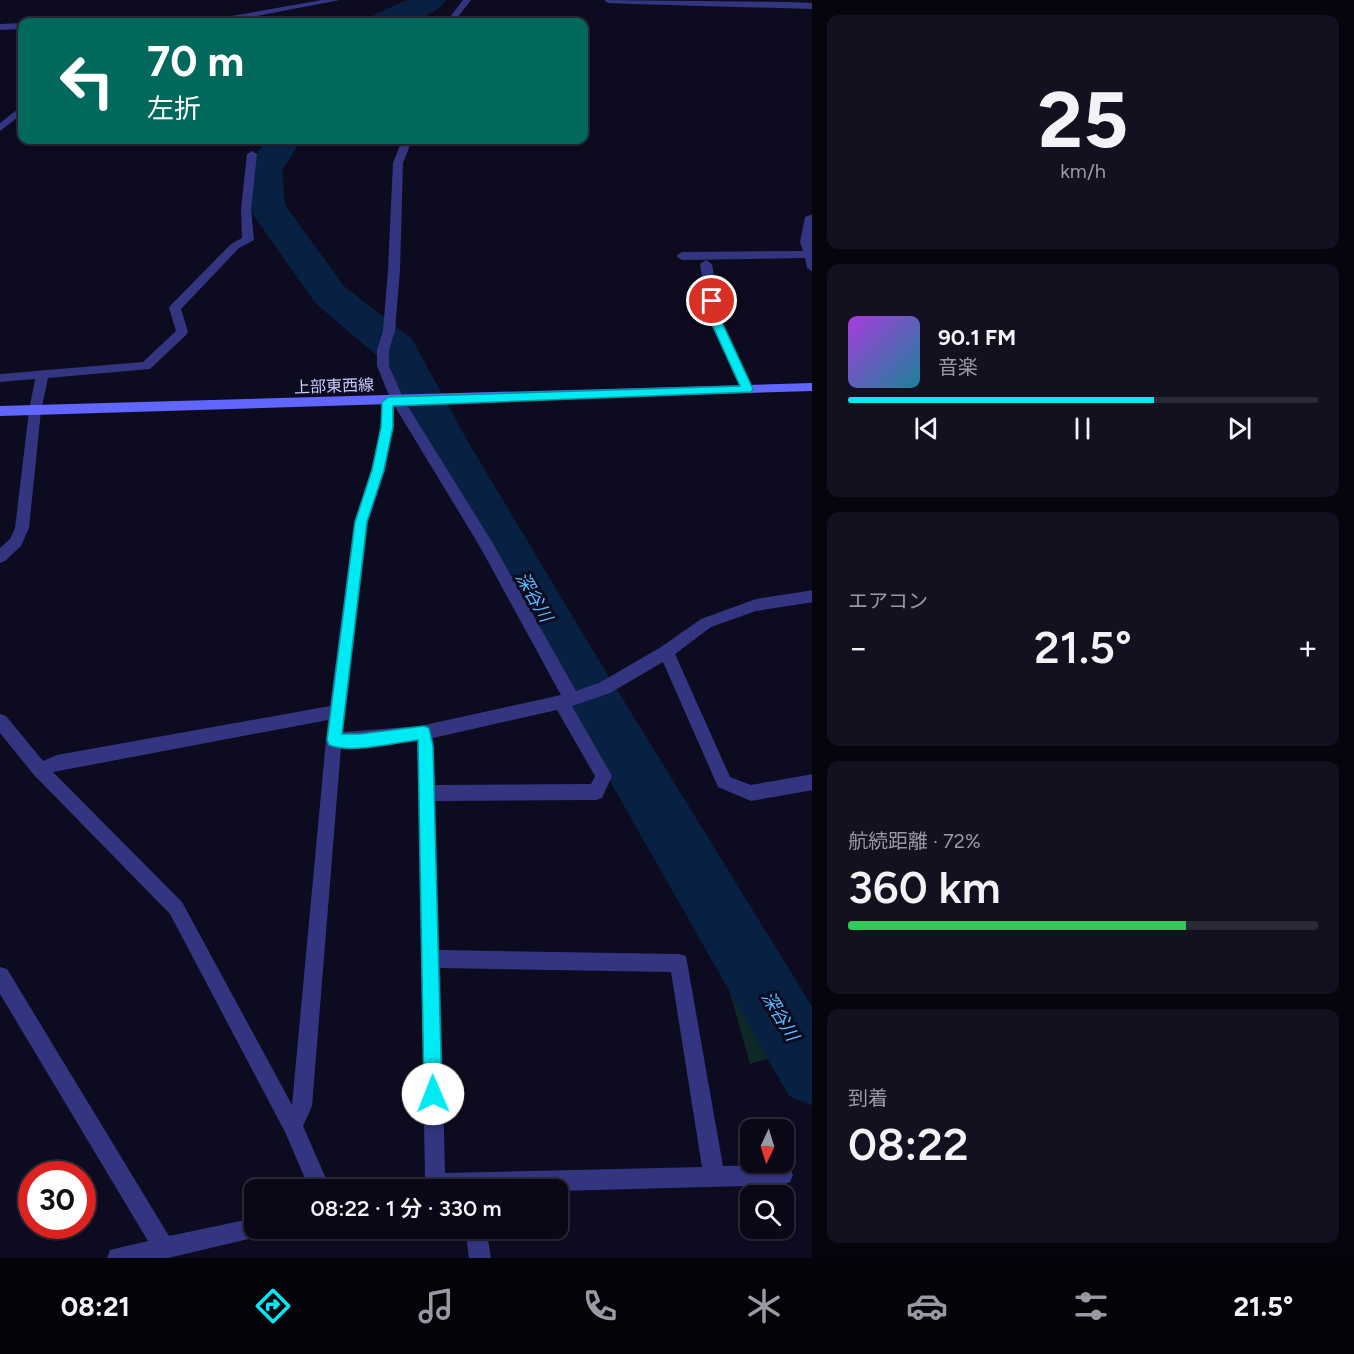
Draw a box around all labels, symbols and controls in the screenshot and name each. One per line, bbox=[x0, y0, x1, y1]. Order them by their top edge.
text: 70 m bbox=[147, 36, 244, 87]
icon: left bbox=[48, 42, 126, 120]
text: 25 bbox=[1038, 73, 1128, 167]
text: 左折 bbox=[147, 92, 201, 125]
text: km/h bbox=[1060, 159, 1106, 183]
pin bbox=[686, 275, 737, 326]
icon: arrive bbox=[695, 284, 728, 317]
text: 90.1 FM bbox=[938, 324, 1016, 351]
text: 音楽 bbox=[938, 355, 978, 379]
street label: 上部東西線 bbox=[294, 375, 374, 397]
icon: previous bbox=[910, 412, 943, 445]
icon: pause bbox=[1066, 412, 1099, 445]
icon: next bbox=[1223, 412, 1256, 445]
water label: 深谷川 bbox=[511, 568, 558, 628]
text: エアコン bbox=[848, 589, 928, 613]
text: 21.5° bbox=[1034, 620, 1132, 674]
text: − bbox=[848, 628, 869, 667]
text: + bbox=[1297, 628, 1318, 667]
text: 航続距離 · 72% bbox=[848, 829, 981, 853]
text: 360 km bbox=[848, 860, 1001, 914]
water label: 深谷川 bbox=[757, 987, 804, 1047]
position arrow bbox=[401, 1062, 465, 1126]
text: 到着 bbox=[848, 1086, 888, 1110]
text: 08:22 bbox=[848, 1117, 969, 1171]
north arrow bbox=[740, 1119, 794, 1173]
map controls bbox=[740, 1119, 794, 1239]
speed limit sign: 30 bbox=[18, 1161, 96, 1239]
button: search bbox=[740, 1185, 794, 1239]
text: 08:22 · 1 分 · 330 m bbox=[311, 1195, 501, 1222]
icon: directions bbox=[252, 1285, 294, 1327]
icon: music bbox=[415, 1285, 457, 1327]
icon: phone bbox=[579, 1285, 621, 1327]
icon: climate bbox=[743, 1285, 785, 1327]
icon: car bbox=[906, 1285, 948, 1327]
icon: filters bbox=[1070, 1285, 1112, 1327]
text: 08:21 bbox=[61, 1290, 130, 1323]
text: 21.5° bbox=[1233, 1290, 1293, 1323]

